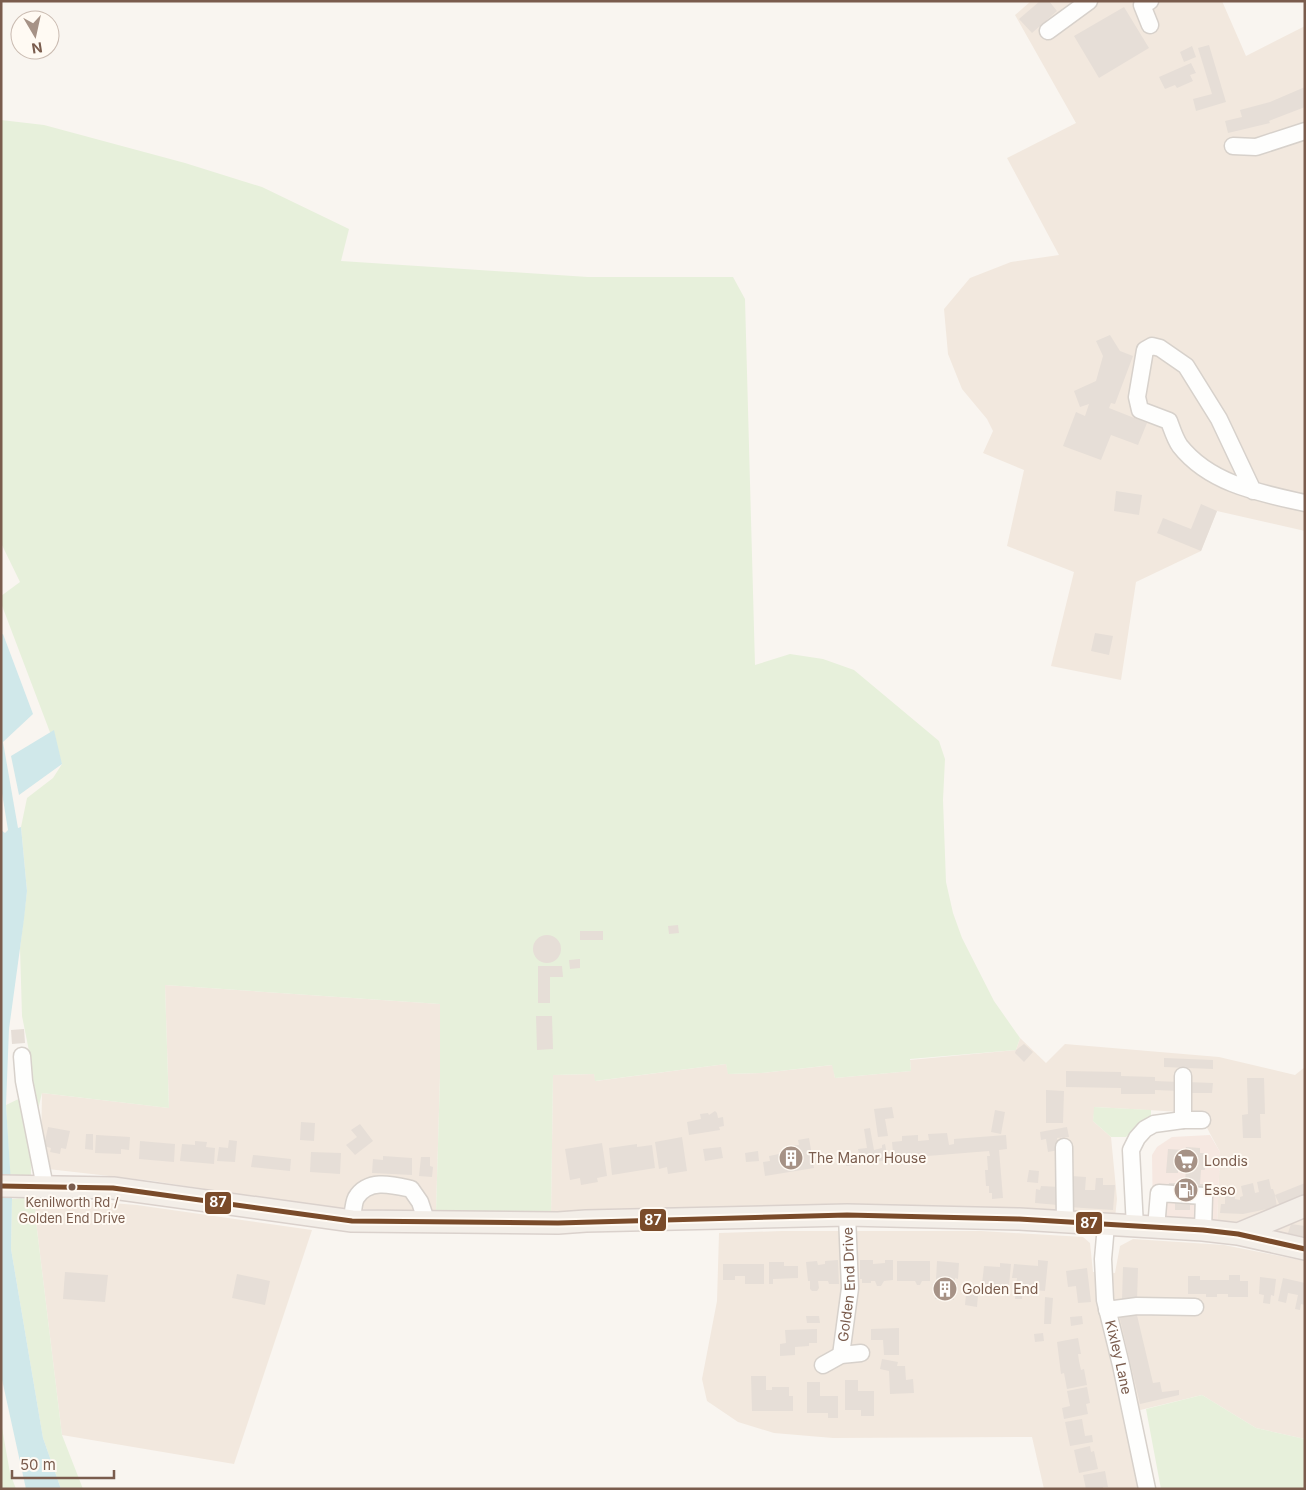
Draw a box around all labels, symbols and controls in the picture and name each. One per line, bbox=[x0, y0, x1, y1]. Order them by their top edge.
north arrow bbox=[10, 10, 60, 60]
text: N bbox=[31, 39, 44, 58]
building icon: The Manor House bbox=[778, 1145, 804, 1171]
supermarket icon: Londis bbox=[1173, 1148, 1199, 1174]
place label: The Manor House bbox=[808, 1149, 926, 1166]
place label: Londis bbox=[1204, 1152, 1248, 1169]
fuel station icon: Esso bbox=[1173, 1177, 1199, 1203]
place label: Esso bbox=[1204, 1181, 1236, 1198]
marker: Kenilworth Rd / Golden End Drive bbox=[67, 1182, 77, 1192]
line badge: 87 bbox=[204, 1191, 232, 1215]
text: 87 bbox=[209, 1193, 227, 1210]
place label: Kenilworth Rd / Golden End Drive bbox=[19, 1194, 125, 1226]
line badge: 87 bbox=[639, 1208, 667, 1232]
text: 87 bbox=[644, 1211, 662, 1228]
line badge: 87 bbox=[1075, 1211, 1103, 1235]
text: 87 bbox=[1080, 1214, 1098, 1231]
street label: Golden End Drive bbox=[834, 1227, 858, 1343]
building icon: Golden End bbox=[932, 1276, 958, 1302]
place label: Golden End bbox=[962, 1280, 1038, 1297]
street label: Kixley Lane bbox=[1102, 1318, 1136, 1396]
scale bar bbox=[12, 1448, 115, 1480]
text: 50 m bbox=[20, 1455, 56, 1474]

